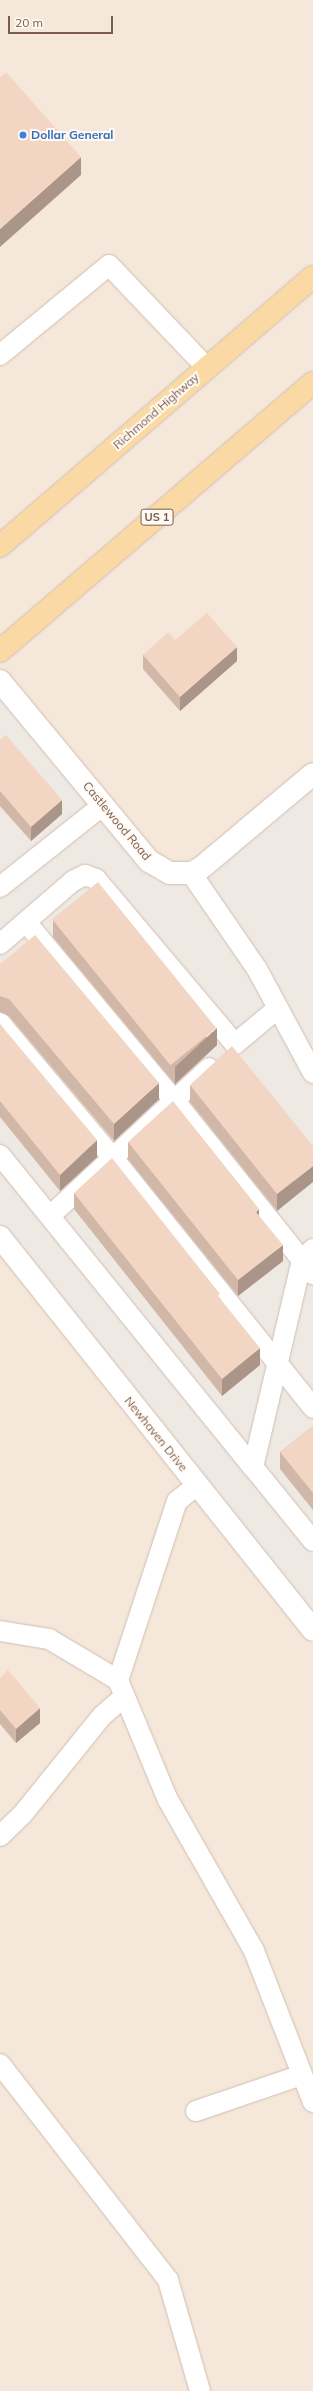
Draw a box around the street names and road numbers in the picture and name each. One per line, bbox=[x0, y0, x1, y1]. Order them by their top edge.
street label: Richmond Highway bbox=[110, 370, 202, 452]
road number: US 1 bbox=[140, 508, 174, 526]
street label: Castlewood Road bbox=[80, 779, 154, 863]
street label: Newhaven Drive bbox=[121, 1394, 191, 1474]

